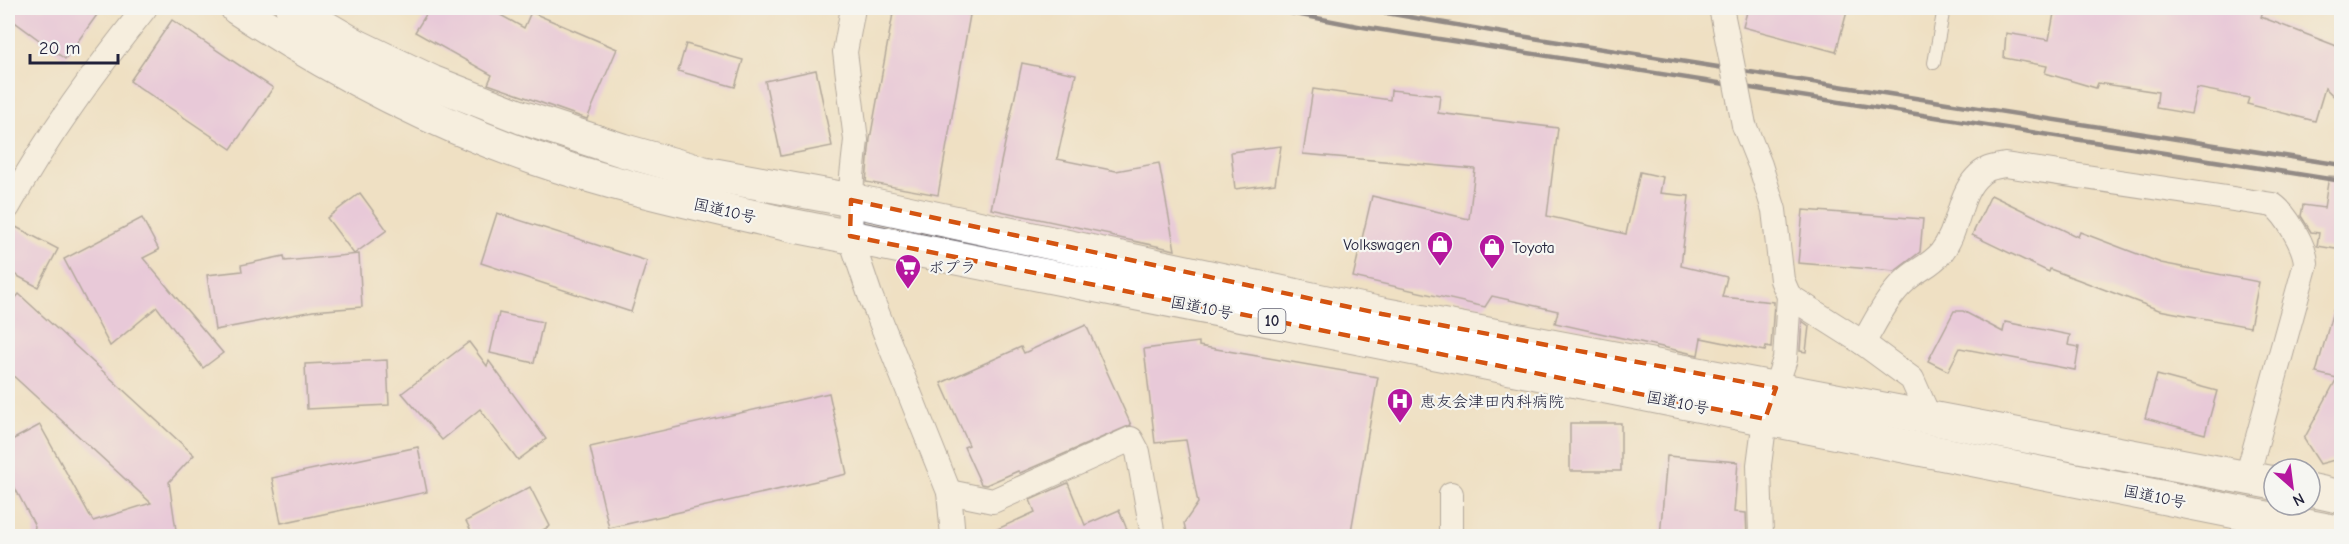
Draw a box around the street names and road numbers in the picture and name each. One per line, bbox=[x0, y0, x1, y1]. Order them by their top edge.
street label: 国道10号 bbox=[692, 195, 758, 227]
street label: 国道10号 bbox=[1169, 293, 1235, 323]
road number: 10 bbox=[1258, 309, 1286, 333]
street label: 国道10号 bbox=[1645, 388, 1711, 418]
street label: 国道10号 bbox=[2122, 482, 2188, 512]

